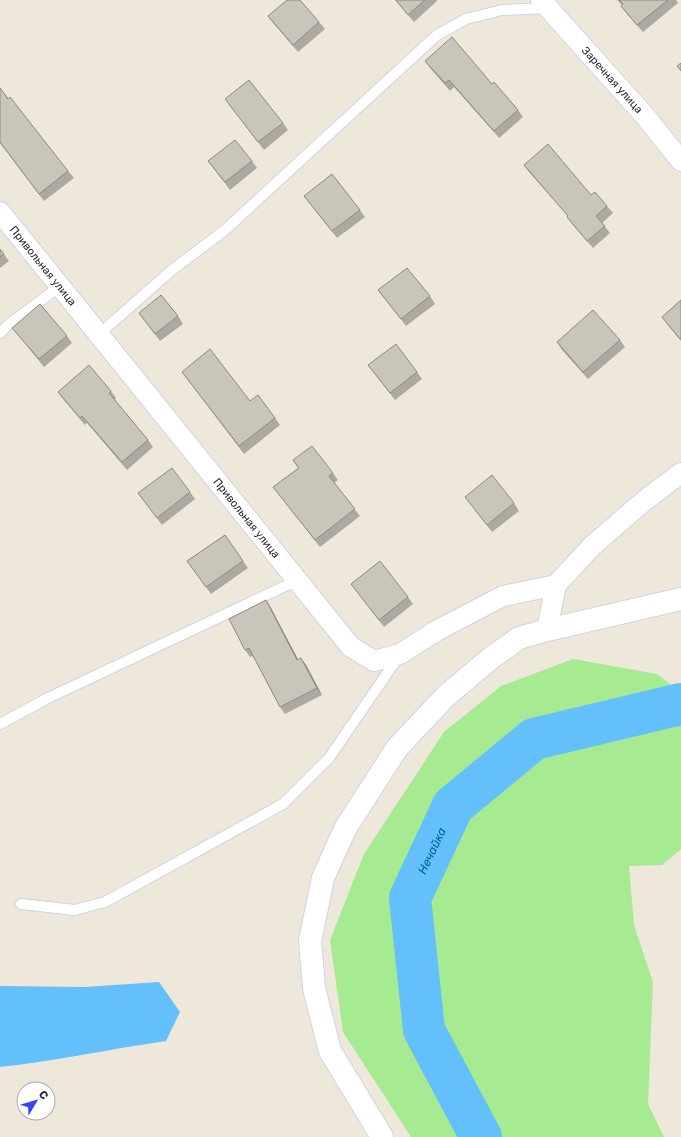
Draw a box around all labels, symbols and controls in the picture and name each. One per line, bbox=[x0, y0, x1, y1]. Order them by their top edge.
street label: Заречная улица bbox=[579, 44, 646, 116]
street label: Привольная улица bbox=[7, 223, 79, 308]
street label: Привольная улица bbox=[211, 475, 283, 560]
water label: Нечайка bbox=[415, 825, 449, 876]
north arrow bbox=[16, 1081, 56, 1121]
text: С bbox=[36, 1088, 51, 1102]

